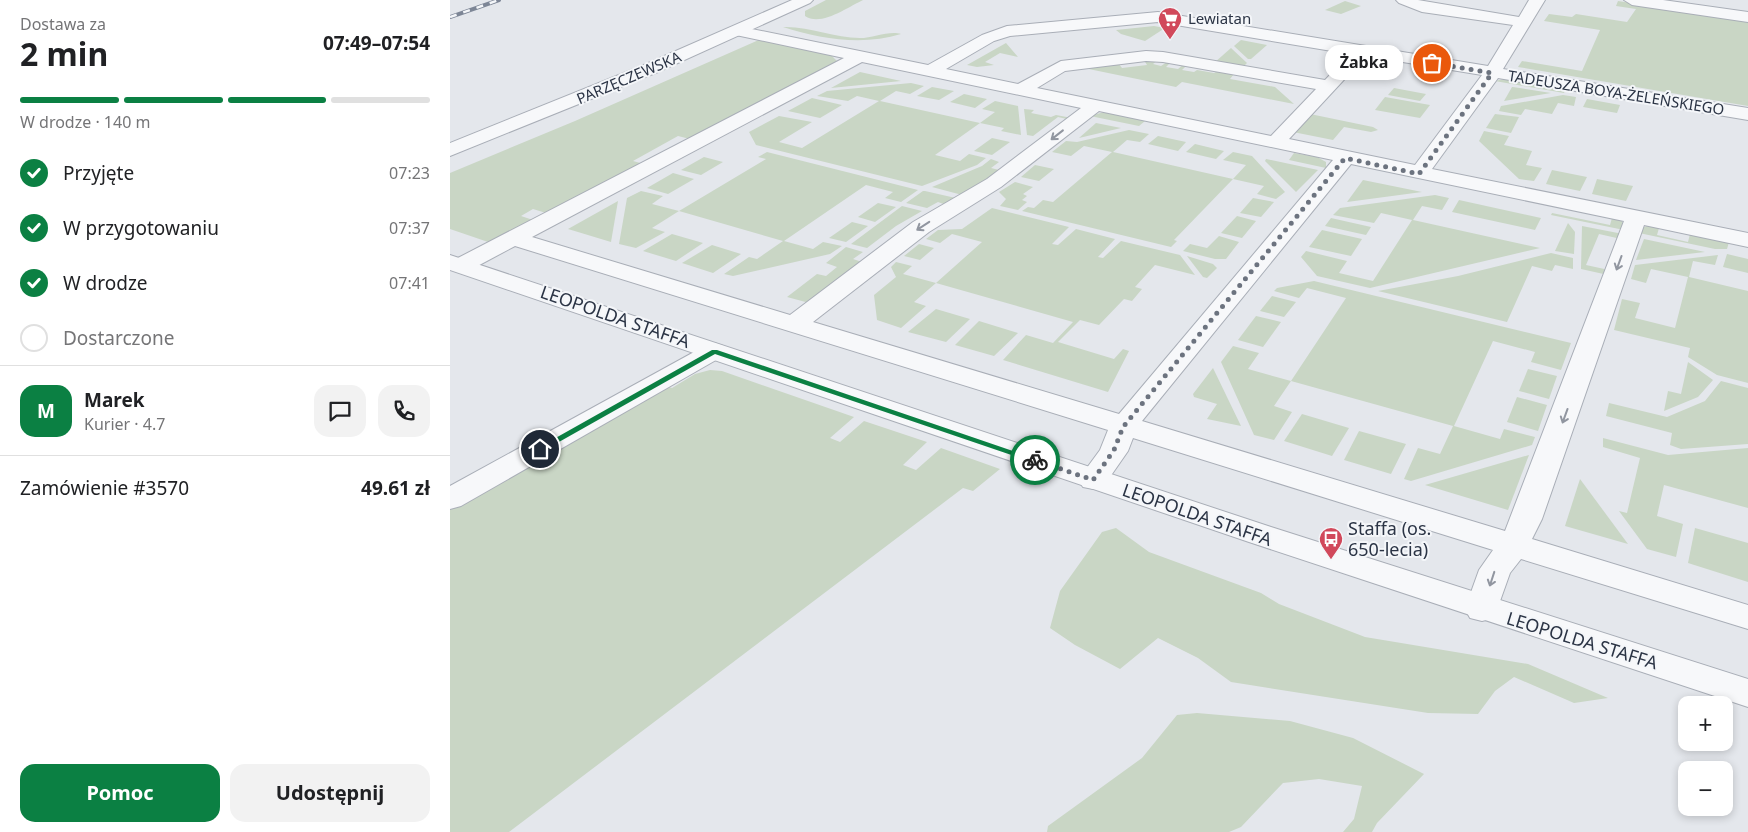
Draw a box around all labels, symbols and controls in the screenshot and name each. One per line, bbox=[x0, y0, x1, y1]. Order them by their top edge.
supermarket icon: Lewiatan bbox=[1157, 6, 1183, 40]
place label: Lewiatan bbox=[1188, 8, 1251, 28]
text: Dostawa za bbox=[20, 13, 106, 35]
text: 07:49–07:54 bbox=[323, 30, 430, 56]
text: 2 min bbox=[20, 32, 108, 75]
pin bbox=[1411, 42, 1453, 84]
street label: PARZĘCZEWSKA bbox=[573, 46, 684, 108]
callout: Żabka bbox=[1324, 46, 1402, 80]
icon: bag bbox=[1418, 49, 1446, 77]
text: Żabka bbox=[1340, 51, 1388, 73]
street label: TADEUSZA BOYA-ŻELEŃSKIEGO bbox=[1507, 65, 1726, 119]
text: W drodze · 140 m bbox=[20, 111, 150, 133]
one-way arrow bbox=[1050, 130, 1064, 140]
icon: check bbox=[20, 159, 48, 187]
text: Przyjęte bbox=[63, 160, 134, 186]
text: 07:23 bbox=[389, 162, 430, 184]
icon: check bbox=[20, 214, 48, 242]
text: W przygotowaniu bbox=[63, 215, 219, 241]
text: 07:37 bbox=[389, 217, 430, 239]
one-way arrow bbox=[917, 222, 931, 232]
one-way arrow bbox=[1614, 254, 1623, 270]
icon: check bbox=[20, 269, 48, 297]
text: W drodze bbox=[63, 270, 148, 296]
text: 07:41 bbox=[389, 272, 430, 294]
street label: LEOPOLDA STAFFA bbox=[537, 279, 694, 353]
text: Dostarczone bbox=[63, 325, 174, 351]
button: chat bbox=[314, 385, 366, 437]
button: phone bbox=[378, 385, 430, 437]
text: Marek bbox=[84, 387, 145, 413]
text: M bbox=[37, 398, 55, 424]
one-way arrow bbox=[1560, 407, 1569, 423]
text: Kurier · 4.7 bbox=[84, 413, 165, 435]
pin bbox=[519, 428, 561, 470]
icon: home bbox=[526, 435, 554, 463]
courier bbox=[1010, 435, 1060, 485]
icon: bike bbox=[1021, 446, 1049, 474]
text: Zamówienie #3570 bbox=[20, 475, 189, 501]
text: 49.61 zł bbox=[361, 475, 430, 501]
street label: LEOPOLDA STAFFA bbox=[1119, 477, 1276, 551]
place label: Staffa (os. 650-lecia) bbox=[1348, 516, 1431, 561]
bus stop icon: Staffa (os. 650-lecia) bbox=[1318, 526, 1344, 560]
one-way arrow bbox=[1487, 571, 1496, 587]
street label: LEOPOLDA STAFFA bbox=[1504, 606, 1661, 675]
map controls bbox=[1678, 696, 1733, 816]
button: + bbox=[1678, 696, 1733, 751]
button: − bbox=[1678, 761, 1733, 816]
button: Pomoc bbox=[20, 764, 220, 822]
button: Udostępnij bbox=[230, 764, 430, 822]

